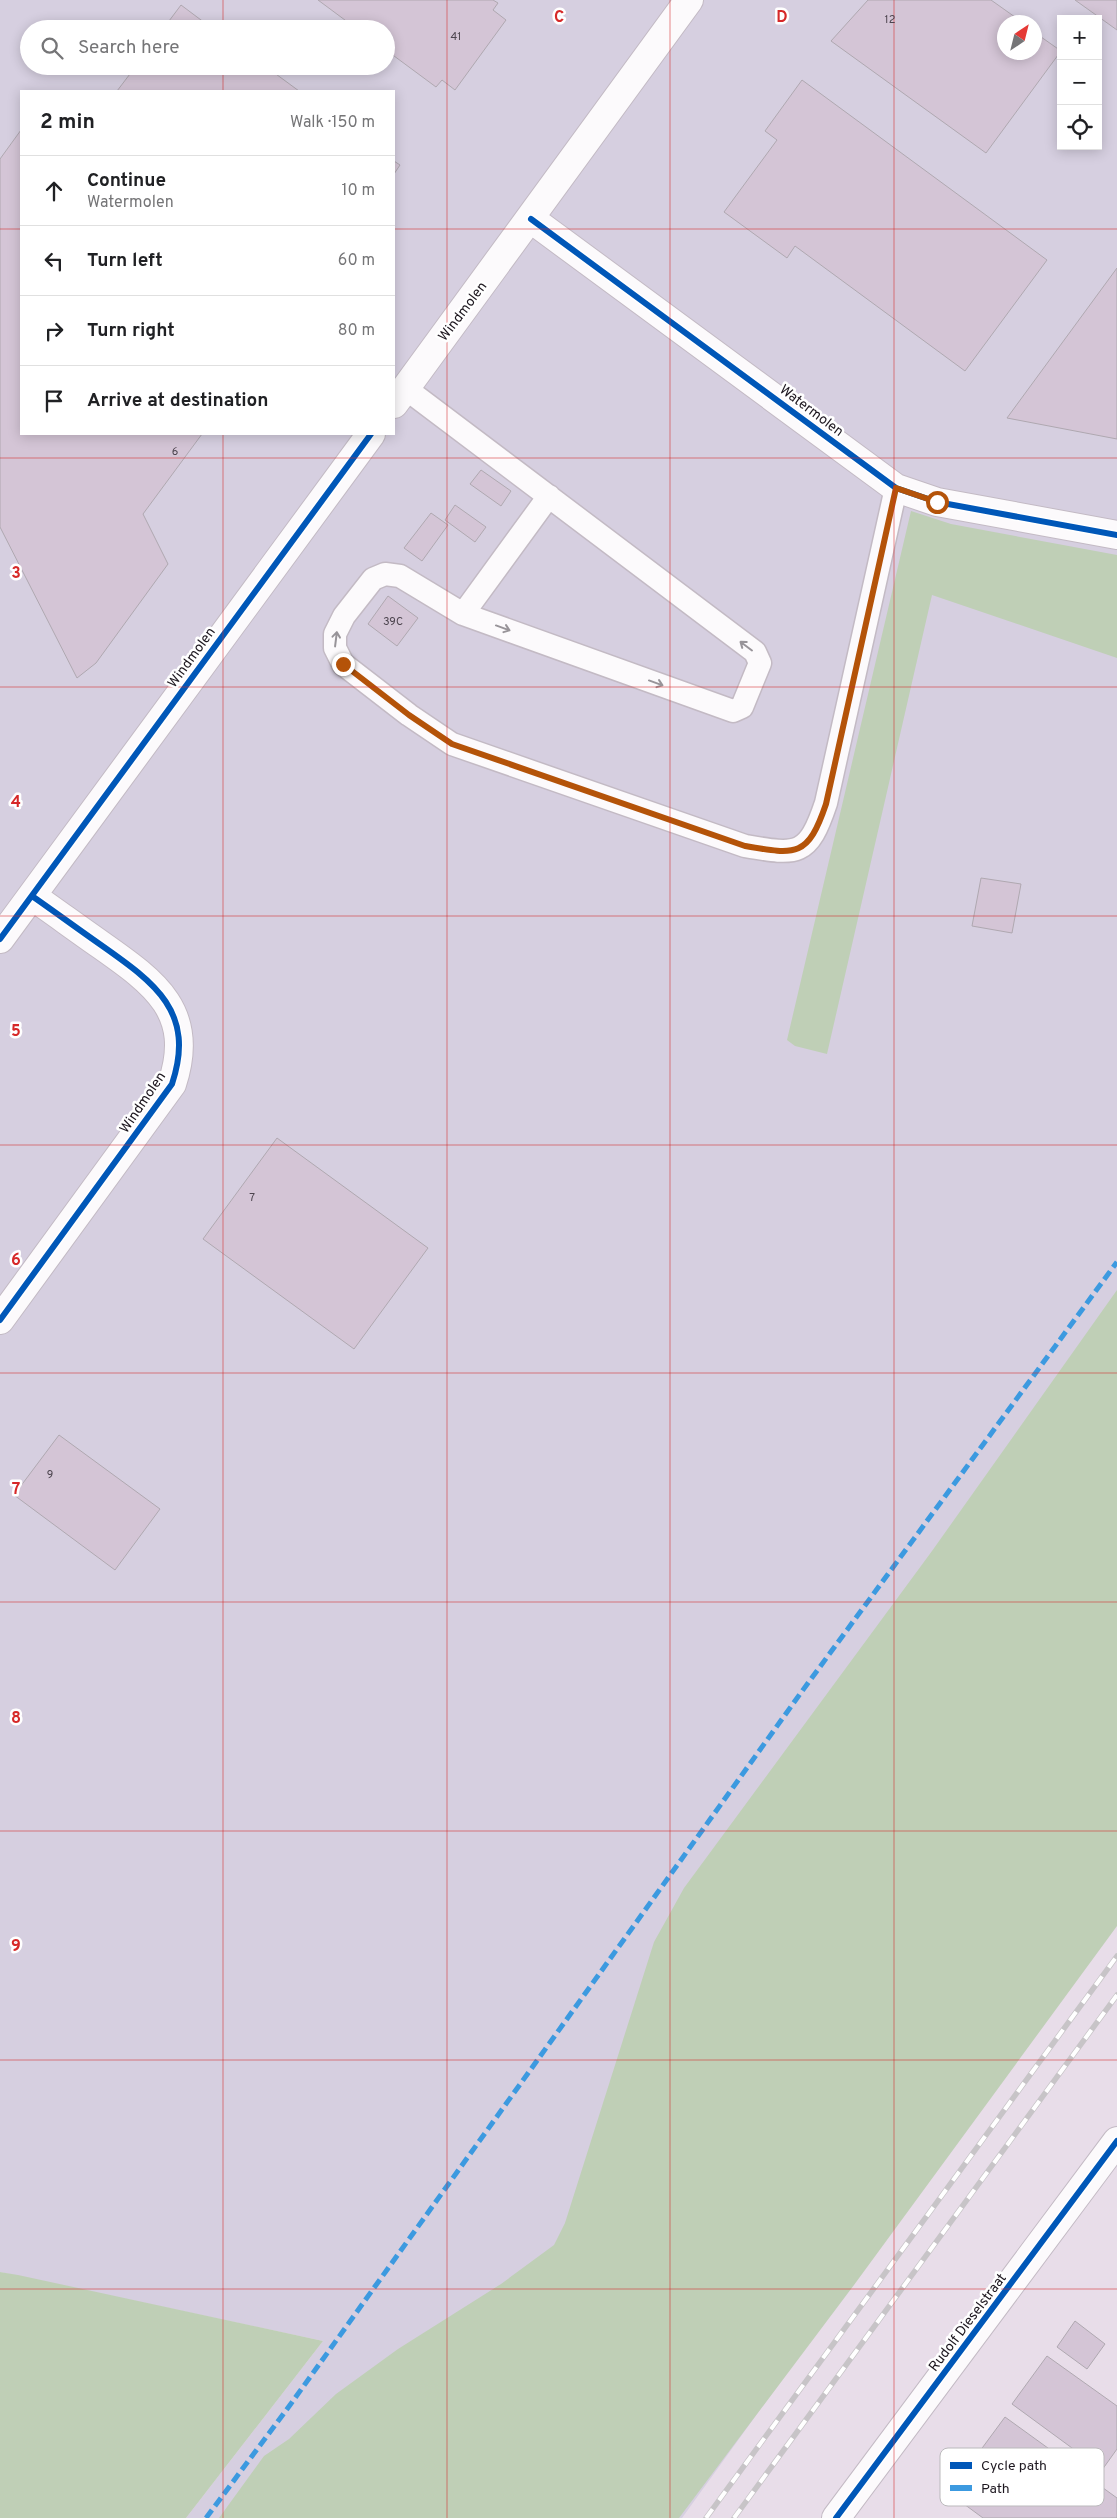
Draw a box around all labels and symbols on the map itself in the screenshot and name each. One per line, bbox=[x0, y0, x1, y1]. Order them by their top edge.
text: C bbox=[554, 8, 564, 28]
text: D bbox=[776, 8, 788, 28]
house number: 12 bbox=[885, 13, 895, 27]
north arrow bbox=[997, 15, 1042, 60]
house number: 41 bbox=[451, 30, 461, 44]
street label: Windmolen bbox=[435, 279, 491, 345]
street label: Watermolen bbox=[776, 382, 847, 441]
house number: 6 bbox=[172, 445, 178, 459]
route start bbox=[926, 491, 949, 514]
text: 3 bbox=[11, 564, 21, 584]
house number: 39C bbox=[383, 615, 403, 629]
street label: Windmolen bbox=[165, 624, 220, 691]
one-way arrow bbox=[494, 624, 510, 633]
one-way arrow bbox=[331, 631, 341, 647]
one-way arrow bbox=[740, 640, 753, 651]
route end bbox=[332, 653, 355, 676]
one-way arrow bbox=[647, 679, 663, 688]
text: 4 bbox=[11, 793, 21, 813]
text: 5 bbox=[11, 1022, 21, 1042]
street label: Windmolen bbox=[117, 1069, 170, 1137]
house number: 7 bbox=[249, 1191, 255, 1205]
text: 6 bbox=[11, 1251, 21, 1271]
house number: 9 bbox=[47, 1468, 53, 1482]
text: 7 bbox=[12, 1480, 20, 1500]
text: 8 bbox=[11, 1709, 21, 1729]
text: 9 bbox=[11, 1937, 21, 1957]
street label: Rudolf Dieselstraat bbox=[926, 2270, 1011, 2375]
legend bbox=[940, 2448, 1104, 2506]
text: Cycle path bbox=[981, 2458, 1047, 2475]
text: Path bbox=[981, 2481, 1010, 2498]

